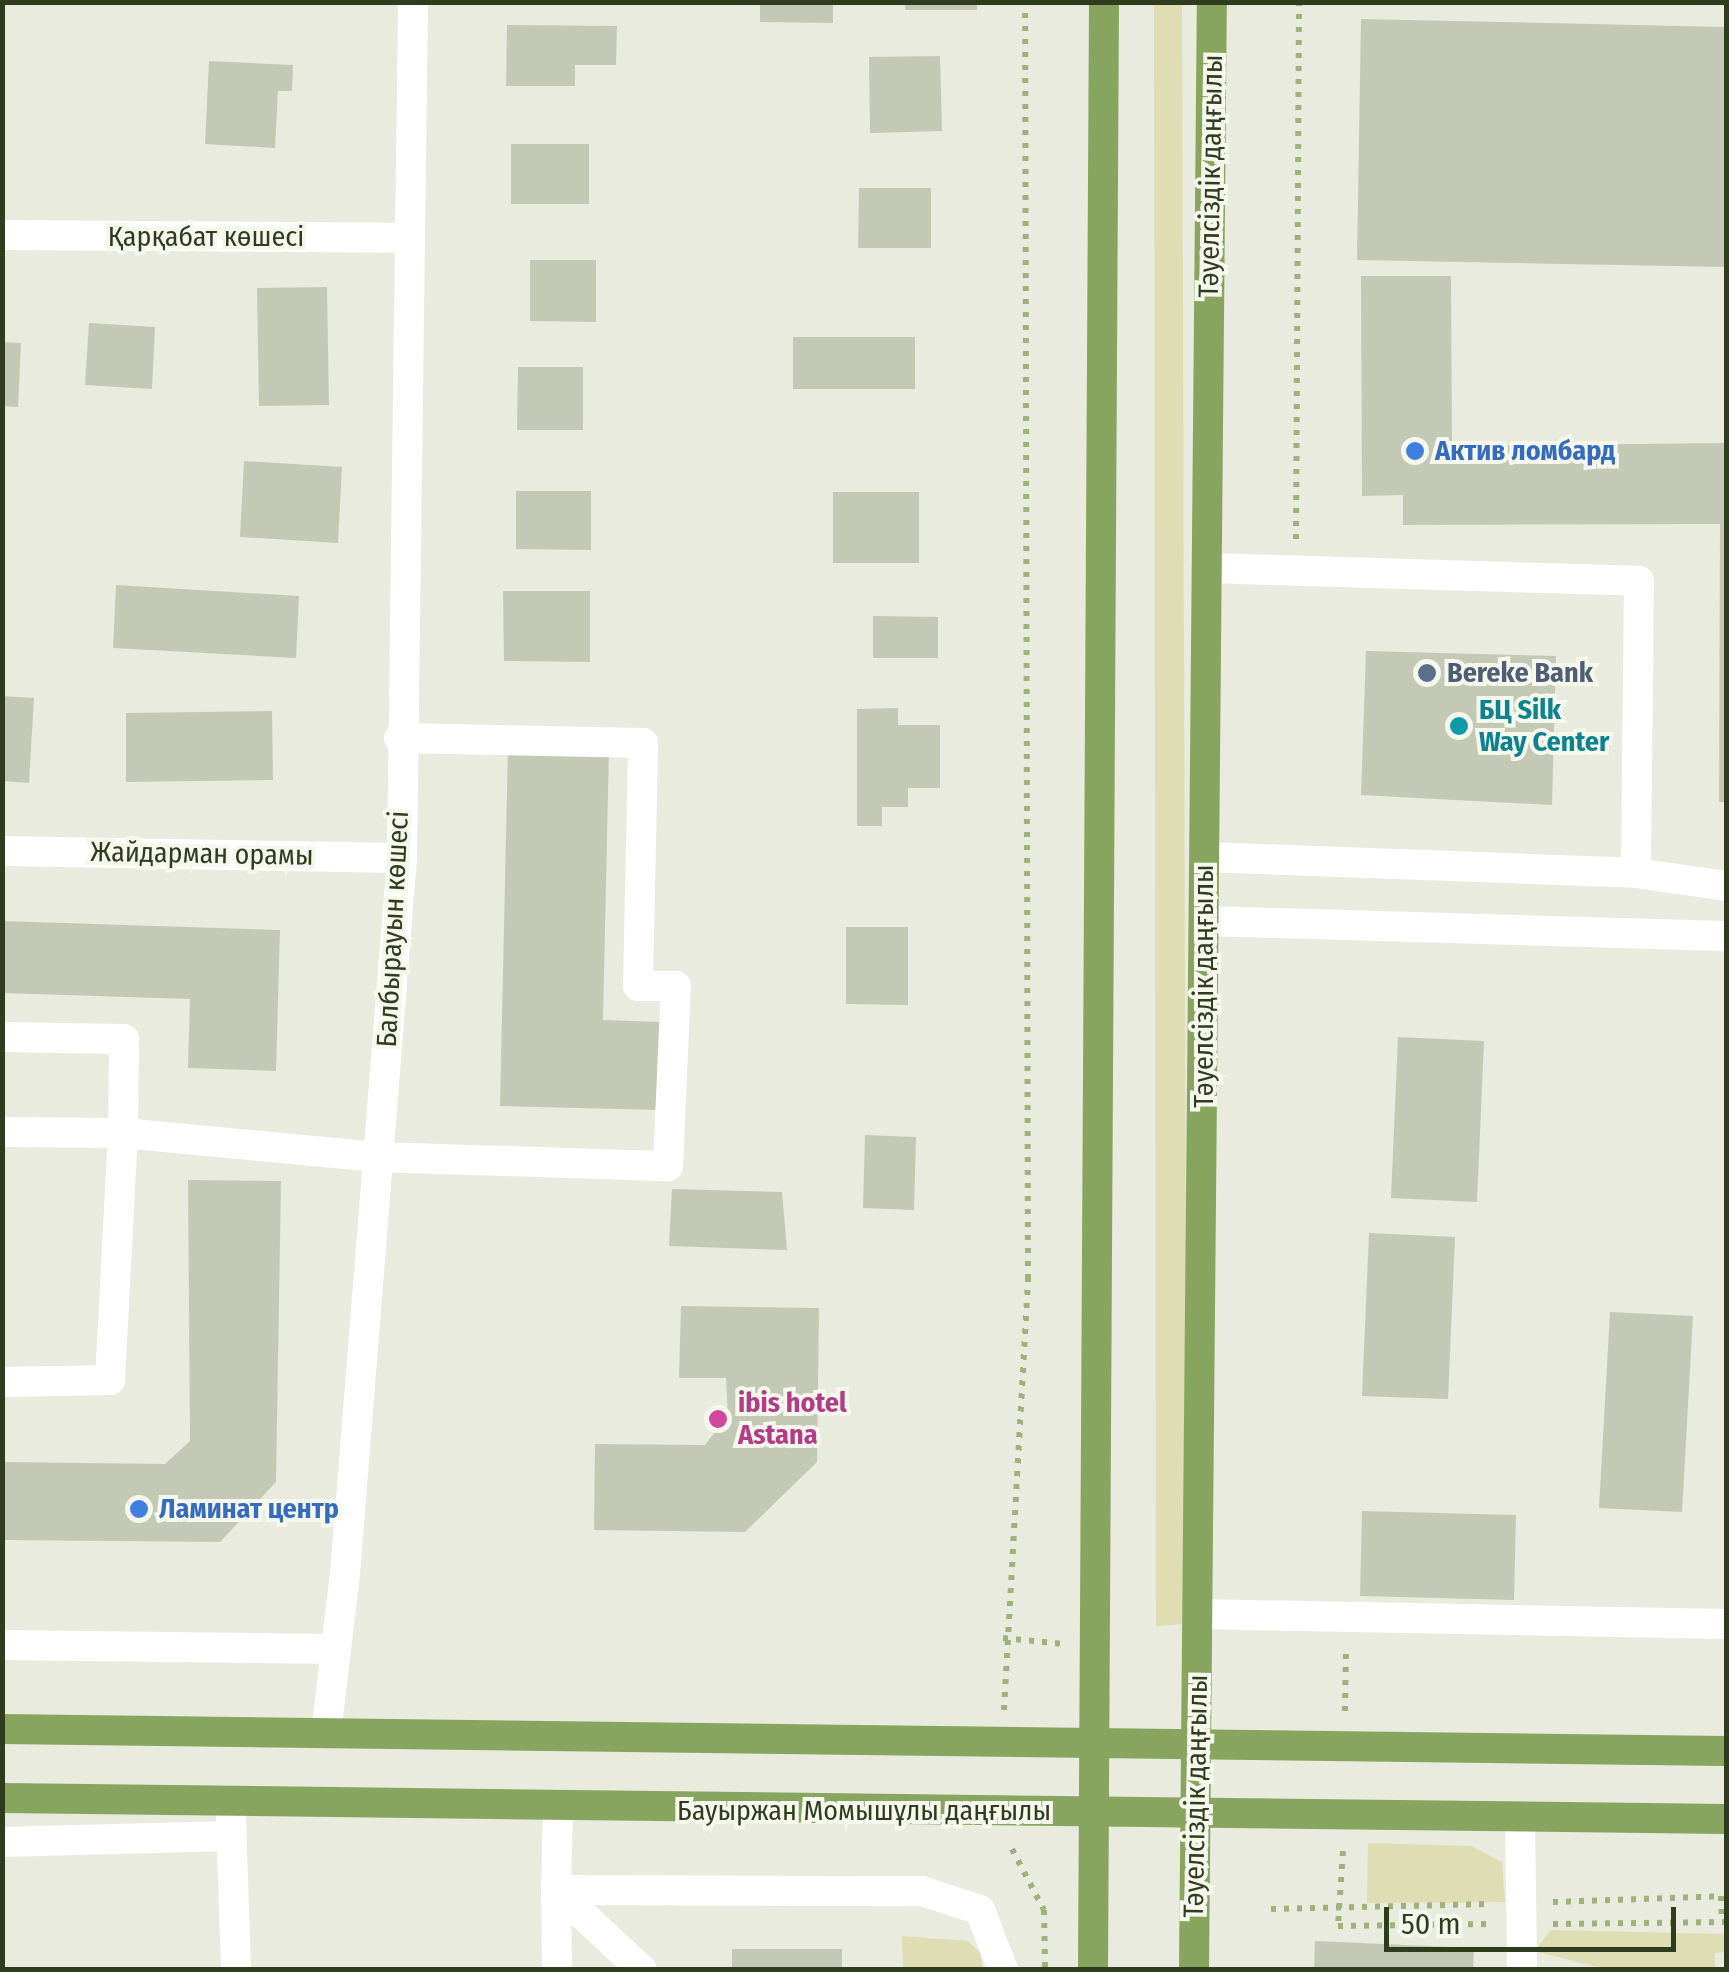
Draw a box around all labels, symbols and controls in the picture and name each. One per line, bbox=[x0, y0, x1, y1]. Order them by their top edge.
street label: Тәуелсіздік даңғылы bbox=[1192, 54, 1230, 298]
street label: Қарқабат көшесі bbox=[108, 220, 304, 254]
place label: Актив ломбард bbox=[1435, 434, 1615, 468]
marker: Актив ломбард bbox=[1404, 440, 1426, 462]
place label: Bereke Bank bbox=[1447, 656, 1593, 690]
marker: Bereke Bank bbox=[1416, 662, 1438, 684]
place label: БЦ Silk Way Center bbox=[1479, 693, 1609, 759]
marker: БЦ Silk Way Center bbox=[1448, 715, 1470, 737]
street label: Балбырауын көшесі bbox=[370, 810, 416, 1048]
street label: Жайдарман орамы bbox=[90, 835, 314, 873]
street label: Тәуелсіздік даңғылы bbox=[1187, 864, 1221, 1108]
place label: ibis hotel Astana bbox=[738, 1386, 847, 1452]
marker: ibis hotel Astana bbox=[707, 1408, 729, 1430]
place label: Ламинат центр bbox=[159, 1492, 339, 1526]
marker: Ламинат центр bbox=[128, 1498, 150, 1520]
street label: Тәуелсіздік даңғылы bbox=[1177, 1674, 1215, 1918]
street label: Бауыржан Момышұлы даңғылы bbox=[677, 1794, 1051, 1828]
scale bar bbox=[1389, 1887, 1682, 1949]
text: 50 m bbox=[1401, 1906, 1461, 1942]

